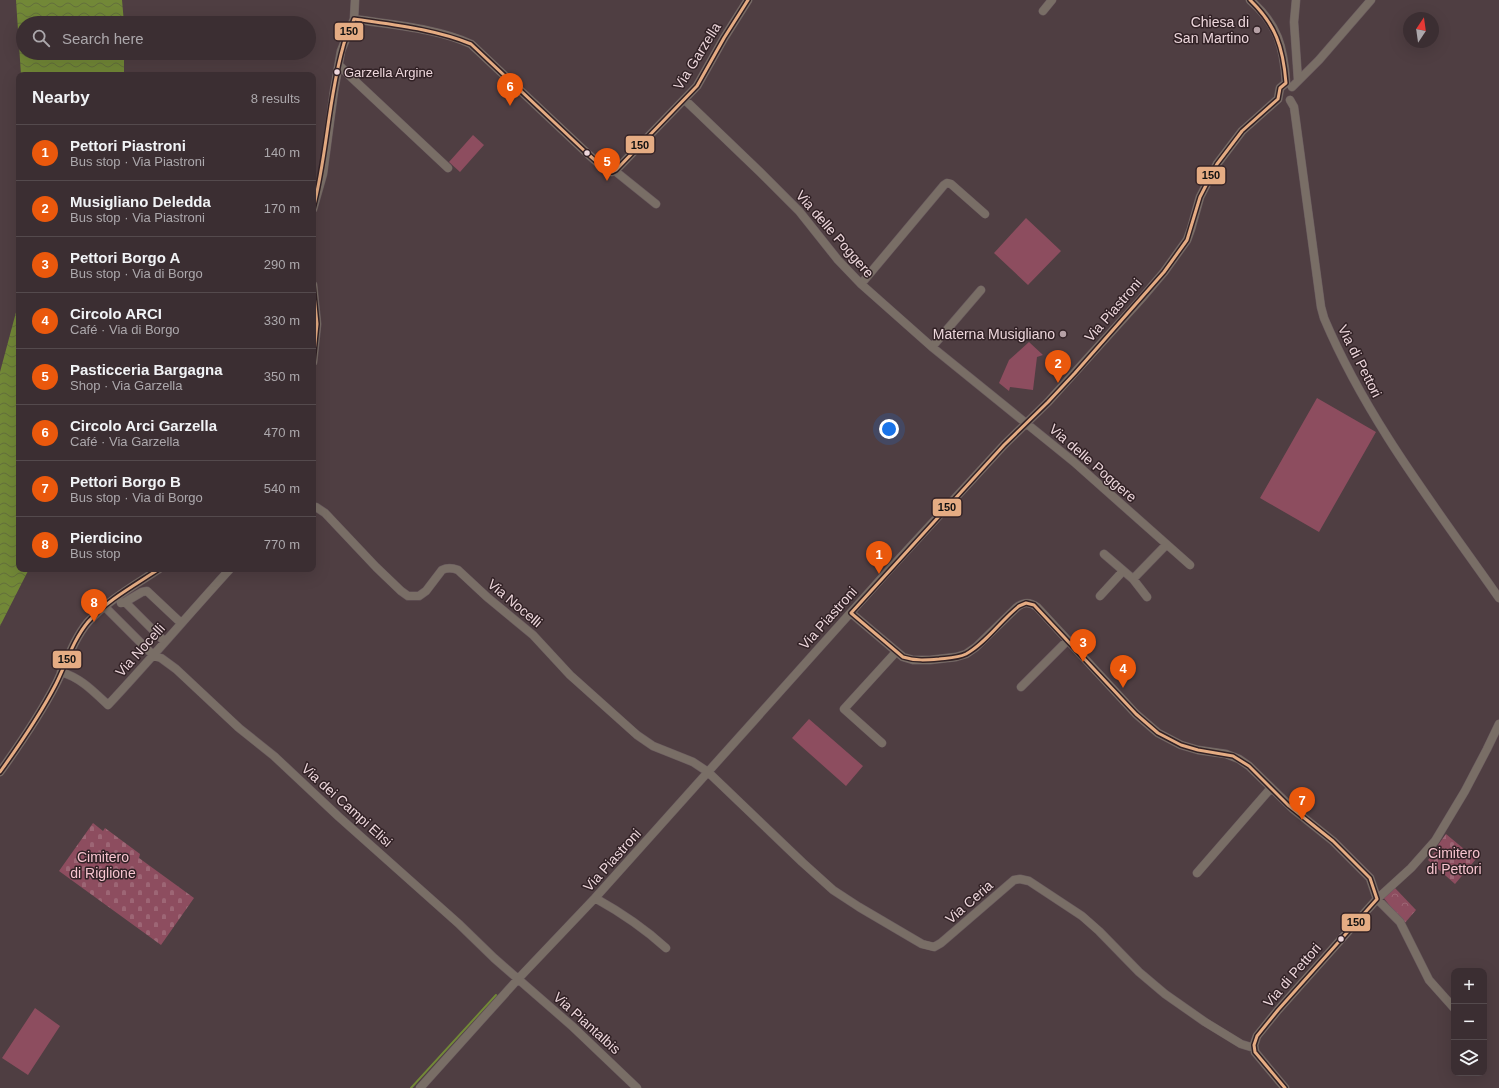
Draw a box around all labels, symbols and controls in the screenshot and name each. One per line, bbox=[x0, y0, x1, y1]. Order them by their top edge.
north arrow bbox=[1403, 12, 1439, 48]
place label: Chiesa di San Martino bbox=[1174, 14, 1249, 46]
search box bbox=[16, 16, 316, 60]
street label: Via Garzella bbox=[670, 19, 724, 92]
line badge: 150 bbox=[334, 22, 364, 41]
text: 150 bbox=[340, 25, 358, 37]
marker: Chiesa di San Martino bbox=[1252, 25, 1262, 35]
icon: search bbox=[30, 27, 52, 49]
text: Search here bbox=[62, 30, 144, 47]
place label: Garzella Argine bbox=[344, 65, 433, 80]
marker: Garzella Argine bbox=[332, 67, 342, 77]
pin: 6 bbox=[497, 73, 523, 106]
text: Nearby bbox=[32, 88, 90, 107]
text: 8 results bbox=[251, 91, 300, 106]
line badge: 150 bbox=[625, 135, 655, 154]
text: Pettori Piastroni bbox=[70, 137, 186, 154]
text: 150 bbox=[631, 139, 649, 151]
text: 1 bbox=[41, 145, 49, 160]
text: 140 m bbox=[264, 145, 300, 160]
unlabelled marker bbox=[582, 148, 592, 158]
pin: 5 bbox=[594, 148, 620, 181]
text: Bus stop · Via Piastroni bbox=[70, 154, 205, 169]
line badge: 150 bbox=[1196, 166, 1226, 185]
text: 150 bbox=[1202, 169, 1220, 181]
street label: Via delle Poggere bbox=[793, 187, 877, 281]
text: Musigliano Deledda bbox=[70, 193, 211, 210]
text: 2 bbox=[41, 201, 49, 216]
text: 170 m bbox=[264, 201, 300, 216]
text: Bus stop · Via Piastroni bbox=[70, 210, 205, 225]
text: Pettori Borgo A bbox=[70, 249, 180, 266]
text: 3 bbox=[41, 257, 49, 272]
text: 290 m bbox=[264, 257, 300, 272]
text: Bus stop · Via di Borgo bbox=[70, 266, 203, 281]
street label: Via Piastroni bbox=[1081, 275, 1145, 345]
text: Circolo ARCI bbox=[70, 305, 162, 322]
text: 4 bbox=[41, 313, 49, 328]
text: 330 m bbox=[264, 313, 300, 328]
text: Café · Via di Borgo bbox=[70, 322, 180, 337]
street label: Via di Pettori bbox=[1335, 322, 1385, 400]
place label: Materna Musigliano bbox=[933, 326, 1055, 342]
marker: Materna Musigliano bbox=[1058, 329, 1068, 339]
pin: 2 bbox=[1045, 350, 1071, 383]
text: Pasticceria Bargagna bbox=[70, 361, 223, 378]
text: 5 bbox=[41, 369, 49, 384]
text: 350 m bbox=[264, 369, 300, 384]
text: Shop · Via Garzella bbox=[70, 378, 183, 393]
text: Circolo Arci Garzella bbox=[70, 417, 217, 434]
your location bbox=[879, 419, 899, 439]
street label: Via delle Poggere bbox=[1046, 421, 1140, 505]
text: 6 bbox=[41, 425, 49, 440]
text: 470 m bbox=[264, 425, 300, 440]
text: Café · Via Garzella bbox=[70, 434, 180, 449]
text: Pettori Borgo B bbox=[70, 473, 181, 490]
text: 7 bbox=[41, 481, 49, 496]
text: 540 m bbox=[264, 481, 300, 496]
text: Bus stop · Via di Borgo bbox=[70, 490, 203, 505]
line badge: 150 bbox=[932, 498, 962, 517]
text: 150 bbox=[938, 501, 956, 513]
text: Pierdicino bbox=[70, 529, 143, 546]
text: 8 bbox=[41, 537, 49, 552]
text: 770 m bbox=[264, 537, 300, 552]
pin: 1 bbox=[866, 541, 892, 574]
text: Bus stop bbox=[70, 546, 121, 561]
street label: Via Nocelli bbox=[485, 576, 545, 630]
street label: Via Piastroni bbox=[796, 584, 860, 652]
pin: 8 bbox=[81, 589, 107, 622]
street label: Via Nocelli bbox=[112, 620, 168, 680]
pin: 3 bbox=[1070, 629, 1096, 662]
line badge: 150 bbox=[52, 650, 82, 669]
text: 150 bbox=[58, 653, 76, 665]
pin: 4 bbox=[1110, 655, 1136, 688]
street label: Via dei Campi Elisi bbox=[298, 760, 396, 850]
pin: 7 bbox=[1289, 787, 1315, 820]
street label: Via Piastroni bbox=[580, 826, 644, 894]
park label: Cimitero di Pettori bbox=[1426, 845, 1482, 877]
park label: Cimitero di Riglione bbox=[70, 849, 136, 881]
street label: Via Ceria bbox=[942, 877, 996, 927]
line badge: 150 bbox=[1341, 913, 1371, 932]
text: 150 bbox=[1347, 916, 1365, 928]
unlabelled marker bbox=[1336, 934, 1346, 944]
street label: Via di Pettori bbox=[1260, 940, 1324, 1010]
map controls bbox=[1451, 968, 1487, 1076]
button: + bbox=[1451, 968, 1487, 1004]
street label: Via Piantalbis bbox=[550, 989, 624, 1057]
button: − bbox=[1451, 1004, 1487, 1040]
button: layers bbox=[1451, 1040, 1487, 1076]

